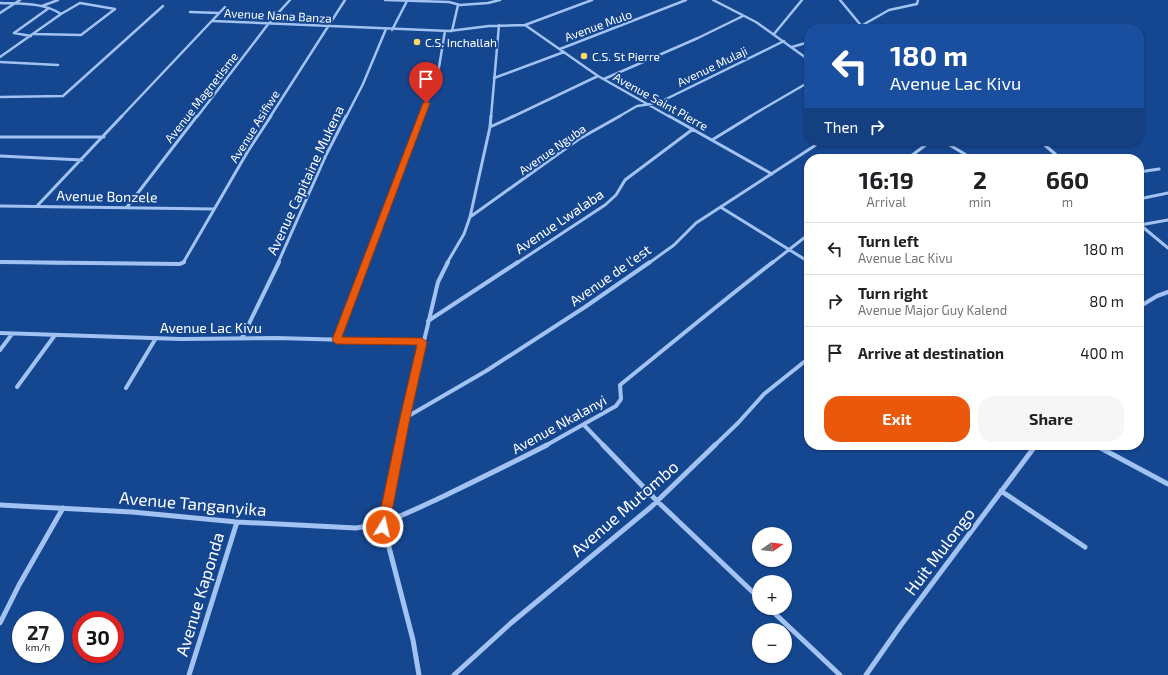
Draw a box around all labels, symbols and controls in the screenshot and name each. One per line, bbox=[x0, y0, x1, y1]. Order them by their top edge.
street label: Avenue Nana Banza bbox=[224, 5, 332, 25]
street label: Avenue Mulo bbox=[562, 6, 634, 44]
place label: C.S. Inchallah bbox=[425, 35, 497, 49]
marker: C.S. Inchallah bbox=[412, 37, 422, 47]
text: 180 m bbox=[890, 38, 968, 72]
icon: left bbox=[824, 40, 876, 92]
street label: Avenue Mulaji bbox=[675, 43, 750, 90]
street label: Avenue Magnetisme bbox=[161, 49, 241, 145]
place label: C.S. St Pierre bbox=[592, 49, 660, 63]
marker: C.S. St Pierre bbox=[579, 51, 589, 61]
pin bbox=[409, 62, 443, 103]
icon: arrive bbox=[415, 68, 437, 90]
street label: Avenue Saint Pierre bbox=[611, 69, 711, 133]
text: Avenue Lac Kivu bbox=[890, 72, 1021, 94]
street label: Avenue Asifiwe bbox=[226, 87, 282, 165]
street label: Avenue Capitaine Mukena bbox=[263, 103, 347, 257]
icon: right bbox=[866, 116, 888, 138]
text: Then bbox=[824, 118, 858, 136]
street label: Avenue Nguba bbox=[516, 121, 588, 177]
text: 16:19 bbox=[859, 165, 914, 194]
text: 2 bbox=[973, 165, 987, 194]
text: 660 bbox=[1046, 165, 1089, 194]
street label: Avenue Lwalaba bbox=[511, 185, 607, 257]
street label: Avenue Bonzele bbox=[56, 187, 158, 205]
text: Arrival bbox=[867, 194, 906, 210]
text: min bbox=[969, 194, 991, 210]
text: m bbox=[1062, 194, 1073, 210]
text: Turn left bbox=[858, 232, 919, 250]
icon: left bbox=[824, 238, 846, 260]
text: 180 m bbox=[1083, 240, 1124, 258]
street label: Avenue de l'est bbox=[566, 241, 654, 309]
text: Avenue Lac Kivu bbox=[858, 250, 953, 266]
text: Turn right bbox=[858, 284, 928, 302]
icon: right bbox=[824, 290, 846, 312]
text: 80 m bbox=[1089, 292, 1124, 310]
text: Avenue Major Guy Kalend bbox=[858, 302, 1007, 318]
street label: Avenue Lac Kivu bbox=[160, 319, 262, 336]
icon: arrive bbox=[824, 342, 846, 364]
text: Arrive at destination bbox=[858, 344, 1004, 362]
text: 400 m bbox=[1080, 344, 1124, 362]
street label: Avenue Nkalanyi bbox=[509, 391, 609, 457]
button: Exit bbox=[824, 396, 970, 442]
button: Share bbox=[978, 396, 1124, 442]
street label: Avenue Mutombo bbox=[566, 456, 682, 560]
street label: Avenue Tanganyika bbox=[118, 487, 267, 520]
street label: Huit Mulongo bbox=[900, 504, 979, 599]
position arrow bbox=[362, 506, 404, 548]
north arrow bbox=[752, 527, 792, 567]
map controls bbox=[752, 527, 792, 663]
street label: Avenue Kaponda bbox=[171, 530, 228, 659]
button: + bbox=[752, 575, 792, 615]
speed limit sign: 30 bbox=[72, 611, 124, 663]
text: 27 bbox=[27, 620, 49, 644]
button: − bbox=[752, 623, 792, 663]
text: km/h bbox=[26, 641, 50, 653]

